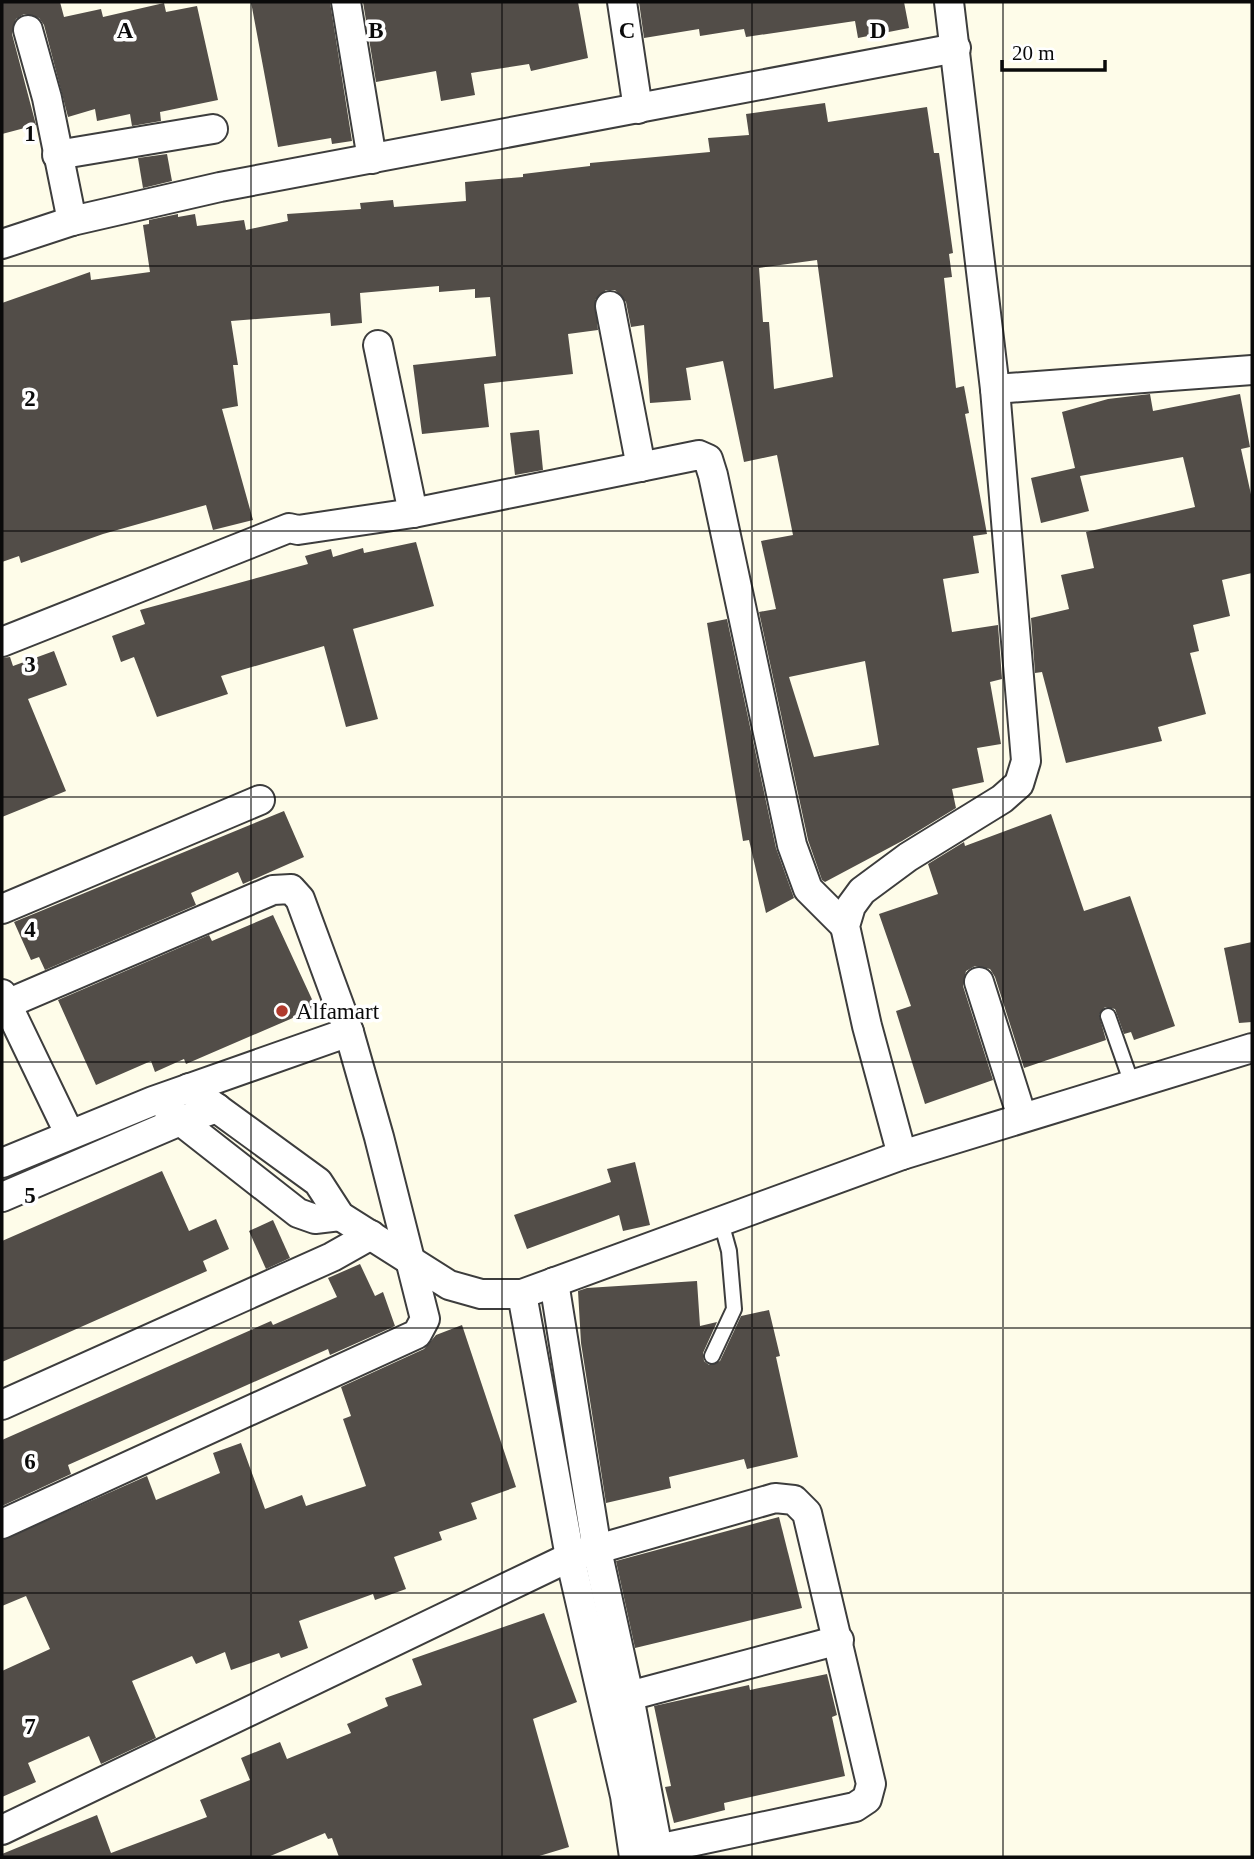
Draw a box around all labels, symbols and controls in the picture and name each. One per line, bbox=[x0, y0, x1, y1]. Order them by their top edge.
text: A bbox=[117, 18, 134, 43]
text: B bbox=[368, 18, 384, 43]
text: C bbox=[619, 18, 635, 43]
text: D bbox=[870, 18, 886, 43]
scale bar bbox=[1002, 28, 1105, 72]
text: 20 m bbox=[1012, 41, 1055, 65]
text: 1 bbox=[24, 121, 36, 146]
text: 2 bbox=[24, 386, 36, 411]
text: 3 bbox=[24, 652, 36, 677]
text: 4 bbox=[24, 917, 36, 942]
place label: Alfamart bbox=[296, 999, 380, 1024]
marker: Alfamart bbox=[274, 1003, 290, 1019]
text: 5 bbox=[24, 1183, 36, 1208]
text: 6 bbox=[24, 1449, 36, 1474]
text: 7 bbox=[24, 1714, 36, 1739]

